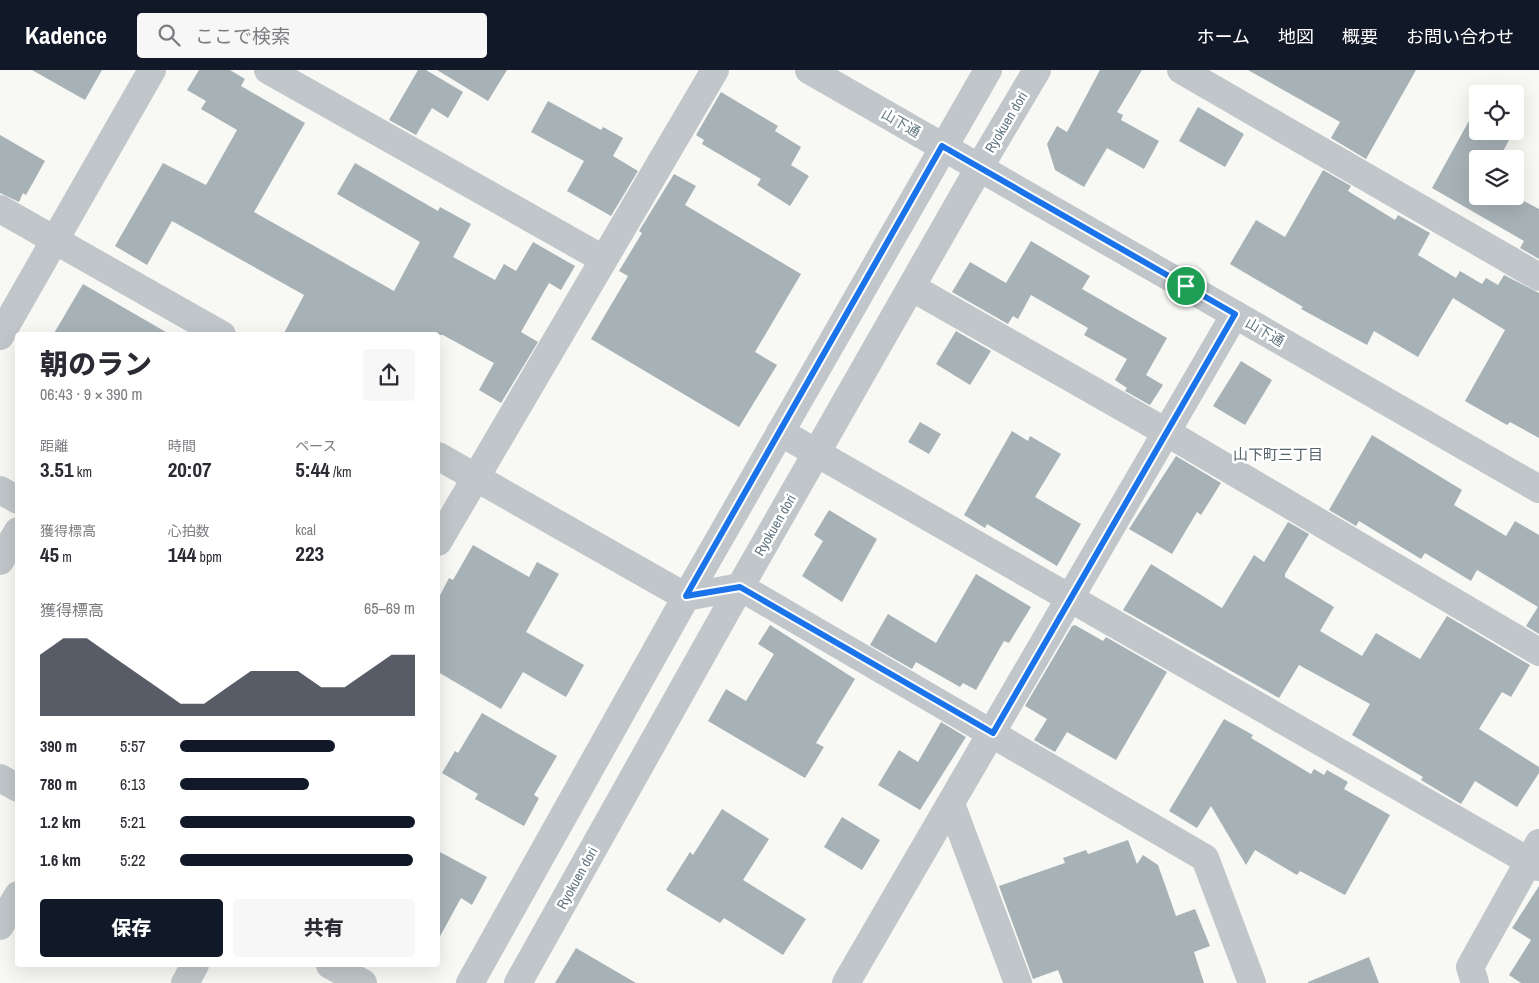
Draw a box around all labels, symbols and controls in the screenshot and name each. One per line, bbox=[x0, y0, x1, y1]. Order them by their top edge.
search box bbox=[137, 13, 487, 58]
text: Kadence bbox=[25, 19, 107, 51]
icon: search bbox=[155, 21, 183, 49]
text: ここで検索 bbox=[195, 23, 290, 49]
text: ホーム bbox=[1197, 24, 1250, 49]
text: 地図 bbox=[1278, 24, 1314, 49]
text: 概要 bbox=[1342, 24, 1378, 49]
text: お問い合わせ bbox=[1406, 24, 1514, 49]
map controls bbox=[1469, 85, 1524, 205]
button: locate bbox=[1469, 85, 1524, 140]
street label: Ryokuen dori bbox=[981, 88, 1031, 156]
street label: 山下通 bbox=[878, 105, 924, 141]
button: layers bbox=[1469, 150, 1524, 205]
pin bbox=[1165, 265, 1207, 307]
icon: arrive bbox=[1172, 272, 1200, 300]
street label: 山下通 bbox=[1242, 314, 1288, 350]
text: 朝のラン bbox=[40, 345, 152, 383]
button: share bbox=[363, 349, 415, 401]
text: 06:43 · 9 × 390 m bbox=[40, 383, 143, 405]
text: 距離 bbox=[40, 437, 68, 455]
text: 時間 bbox=[168, 437, 196, 455]
text: ペース bbox=[295, 437, 337, 455]
district label: 山下町三丁目 bbox=[1233, 444, 1323, 465]
text: 3.51 bbox=[40, 455, 74, 484]
text: 20:07 bbox=[168, 455, 212, 484]
text: 5:44 bbox=[295, 455, 330, 484]
text: km bbox=[74, 463, 92, 481]
text: /km bbox=[330, 463, 351, 481]
street label: Ryokuen dori bbox=[750, 491, 800, 559]
text: kcal bbox=[295, 521, 316, 539]
text: 獲得標高 bbox=[40, 522, 96, 540]
text: 心拍数 bbox=[168, 522, 210, 540]
text: 223 bbox=[295, 539, 324, 568]
text: 45 bbox=[40, 540, 59, 569]
text: 144 bbox=[168, 540, 196, 569]
text: m bbox=[59, 548, 72, 566]
text: bpm bbox=[196, 548, 222, 566]
text: 65–69 m bbox=[364, 597, 415, 619]
text: 獲得標高 bbox=[40, 599, 104, 621]
text: 390 m bbox=[40, 735, 77, 757]
text: 5:57 bbox=[120, 735, 146, 757]
text: 780 m bbox=[40, 773, 77, 795]
text: 6:13 bbox=[120, 773, 146, 795]
text: 1.2 km bbox=[40, 811, 81, 833]
text: 5:21 bbox=[120, 811, 146, 833]
street label: Ryokuen dori bbox=[553, 844, 601, 912]
text: 1.6 km bbox=[40, 849, 81, 871]
text: 5:22 bbox=[120, 849, 146, 871]
button: 保存 bbox=[40, 899, 223, 957]
button: 共有 bbox=[233, 899, 415, 957]

